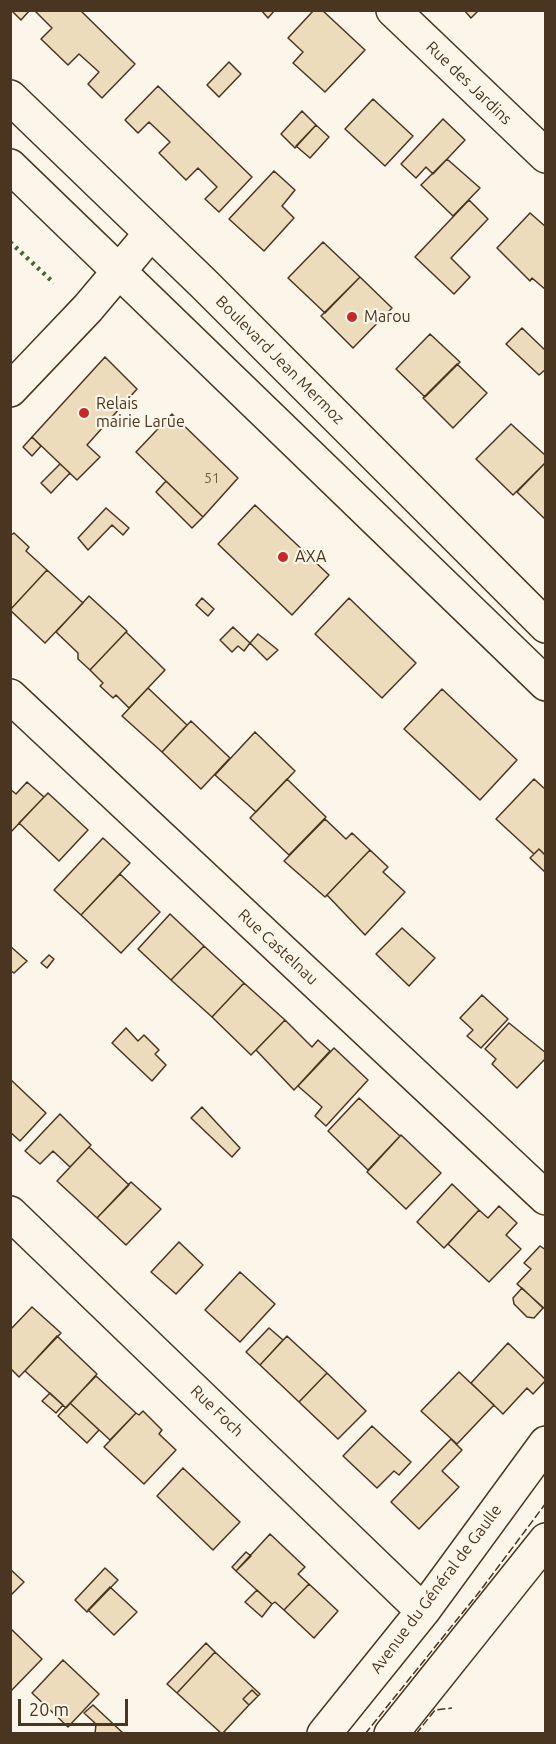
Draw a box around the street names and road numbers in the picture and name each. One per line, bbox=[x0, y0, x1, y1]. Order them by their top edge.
street label: Rue des Jardins bbox=[422, 37, 516, 129]
street label: Boulevard Jean Mermoz bbox=[212, 292, 348, 428]
street label: Rue Castelnau bbox=[234, 905, 322, 989]
street label: Rue Foch bbox=[187, 1381, 247, 1441]
street label: Avenue du Général de Gaulle bbox=[366, 1501, 506, 1677]

